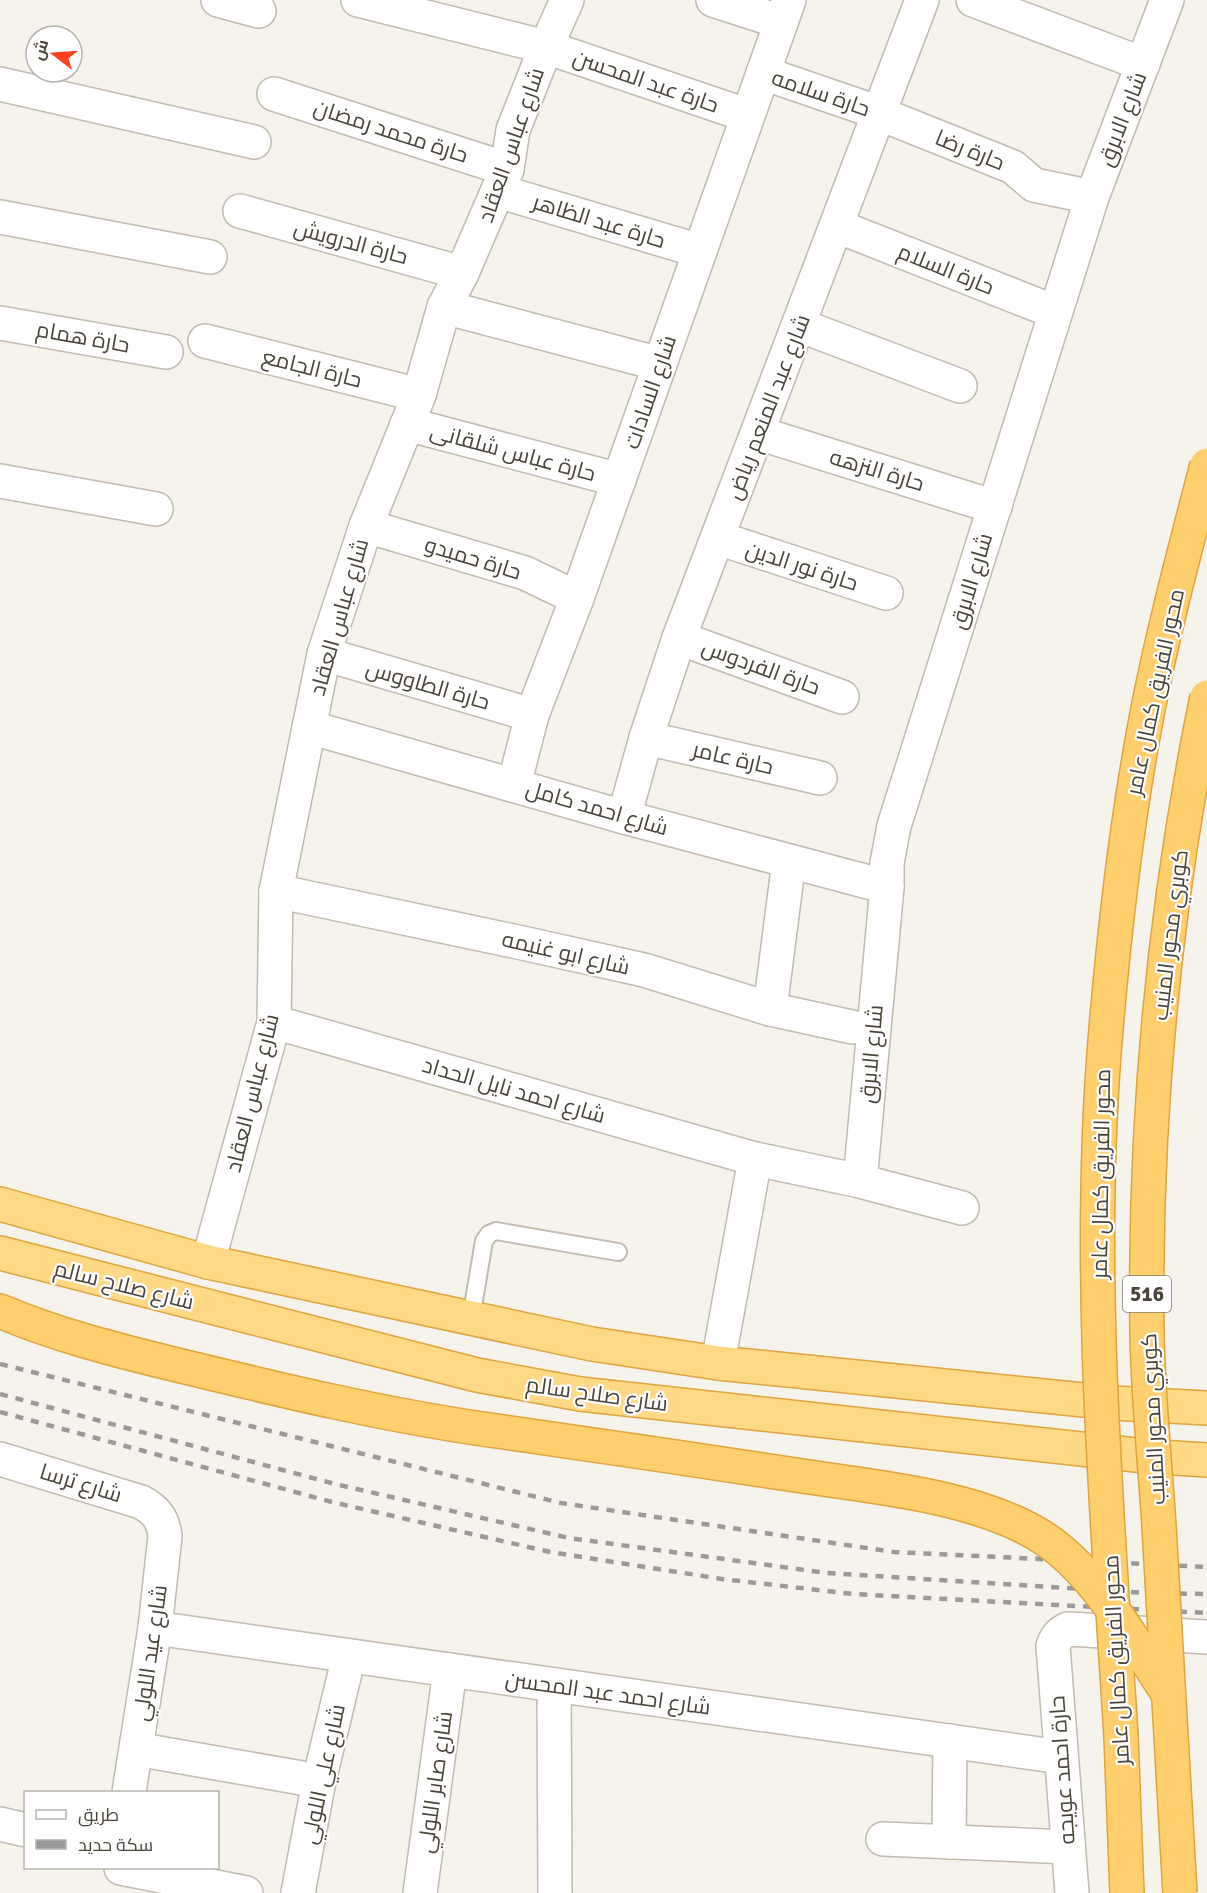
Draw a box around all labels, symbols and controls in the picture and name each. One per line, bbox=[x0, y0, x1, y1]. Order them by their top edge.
north arrow bbox=[24, 24, 84, 84]
text: ش bbox=[28, 37, 53, 63]
street label: حارة عبد المحسن bbox=[570, 43, 722, 119]
street label: شارع عباس العقاد bbox=[472, 64, 551, 226]
street label: حارة سلامه bbox=[768, 64, 874, 122]
street label: شارع الابرق bbox=[1092, 68, 1153, 170]
street label: حارة محمد رمضان bbox=[310, 93, 472, 169]
street label: حارة رضا bbox=[931, 124, 1009, 176]
street label: حارة عبد الظاهر bbox=[527, 187, 669, 254]
street label: حارة الدرويش bbox=[291, 214, 411, 270]
street label: حارة السلام bbox=[893, 237, 998, 302]
street label: شارع عبد المنعم رياض bbox=[720, 311, 818, 504]
street label: حارة همام bbox=[34, 315, 132, 360]
street label: شارع السادات bbox=[618, 331, 683, 453]
street label: حارة الجامع bbox=[259, 343, 365, 394]
street label: حارة عباس شلقانى bbox=[427, 417, 599, 487]
street label: حارة النزهه bbox=[826, 443, 928, 497]
street label: شارع الابرق bbox=[944, 530, 999, 633]
street label: حارة حميدو bbox=[421, 531, 525, 585]
street label: شارع عباس العقاد bbox=[304, 535, 375, 699]
street label: حارة نور الدين bbox=[742, 535, 862, 597]
street label: محور الفريق كمال عامر bbox=[1120, 586, 1190, 800]
street label: حارة الفردوس bbox=[698, 633, 824, 701]
street label: حارة الطاووس bbox=[363, 654, 493, 716]
street label: حارة عامر bbox=[688, 735, 776, 780]
street label: شارع احمد كامل bbox=[522, 775, 671, 842]
street label: كوبري محور المنيب bbox=[1146, 848, 1197, 1022]
street label: شارع ابو غنيمه bbox=[499, 925, 633, 982]
street label: شارع الابرق bbox=[853, 1004, 890, 1105]
street label: شارع عباس العقاد bbox=[219, 1011, 286, 1175]
street label: شارع احمد نايل الحداد bbox=[419, 1051, 609, 1130]
street label: محور الفريق كمال عامر bbox=[1086, 1069, 1116, 1281]
street label: شارع صلاح سالم bbox=[51, 1255, 197, 1317]
road number: 516 bbox=[1123, 1276, 1171, 1312]
street label: كوبري محور المنيب bbox=[1135, 1332, 1174, 1506]
street label: شارع صلاح سالم bbox=[524, 1371, 670, 1419]
street label: شارع ترسا bbox=[36, 1458, 125, 1509]
street label: محور الفريق كمال عامر bbox=[1097, 1554, 1135, 1768]
street label: شارع عيد اللولي bbox=[127, 1583, 176, 1723]
street label: شارع احمد عبد المحسن bbox=[503, 1665, 712, 1722]
street label: حارة احمد عويجه bbox=[1043, 1695, 1081, 1845]
street label: شارع علي اللولي bbox=[295, 1702, 354, 1847]
street label: شارع صابر اللولي bbox=[412, 1709, 461, 1855]
legend bbox=[24, 1791, 219, 1869]
text: طريق bbox=[78, 1804, 119, 1827]
text: سكة حديد bbox=[78, 1834, 153, 1856]

